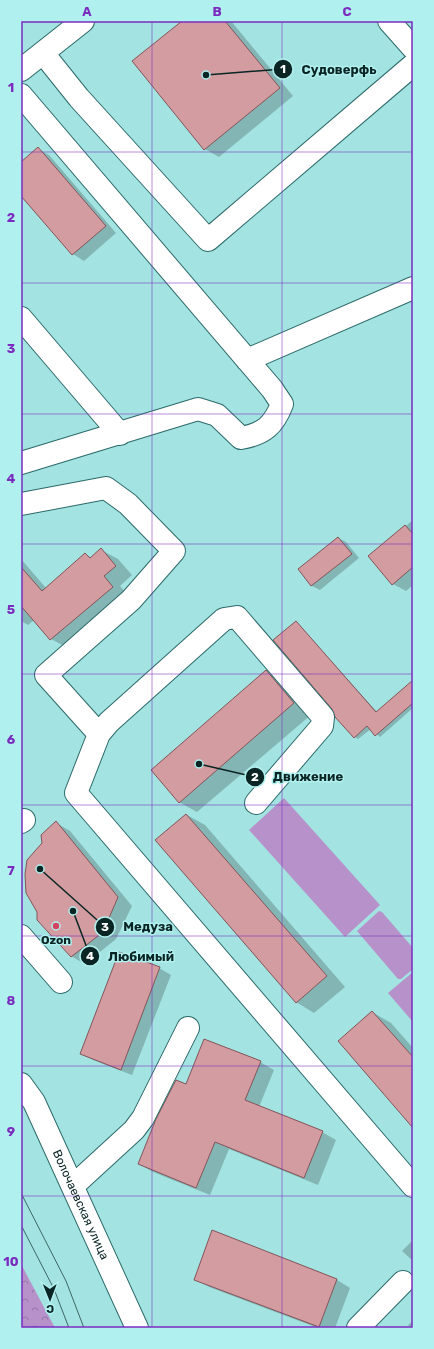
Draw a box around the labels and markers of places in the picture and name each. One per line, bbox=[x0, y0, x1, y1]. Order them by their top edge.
callout: Судоверфь bbox=[273, 56, 384, 81]
callout: Движение bbox=[245, 764, 352, 789]
callout: Медуза bbox=[95, 914, 181, 939]
marker: Ozon bbox=[51, 921, 61, 931]
place label: Ozon bbox=[41, 933, 71, 947]
callout: Любимый bbox=[80, 944, 182, 969]

